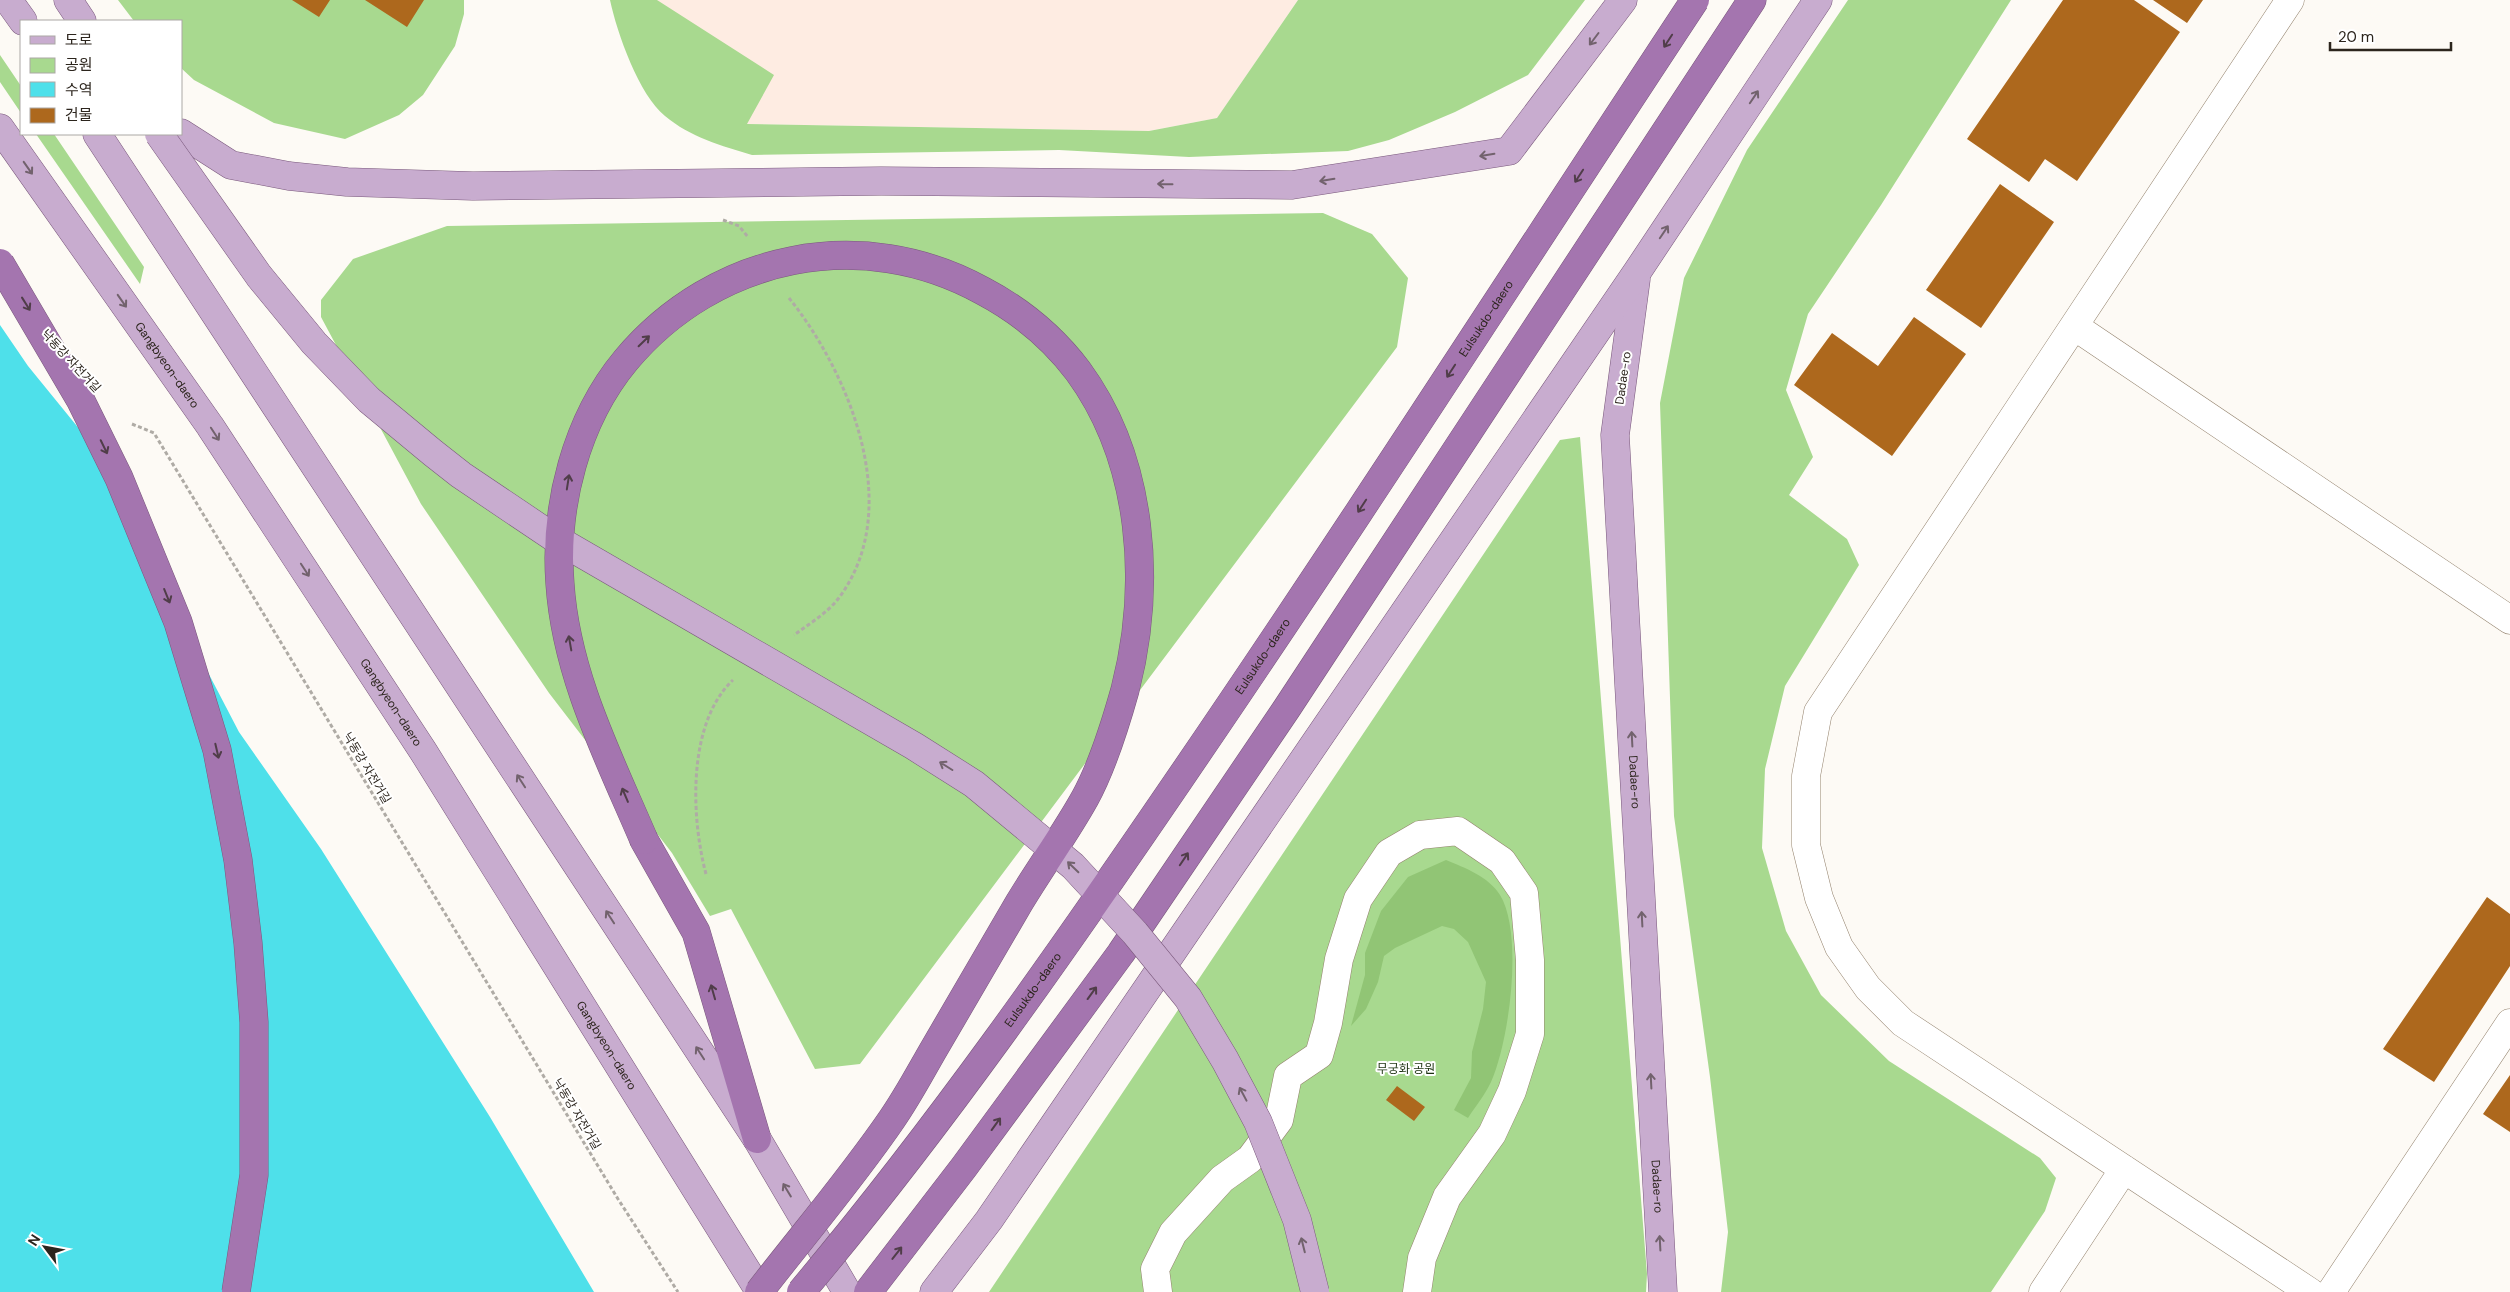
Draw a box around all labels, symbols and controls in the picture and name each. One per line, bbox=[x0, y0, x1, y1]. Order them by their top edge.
legend bbox=[20, 20, 182, 135]
scale bar bbox=[2330, 20, 2451, 52]
text: 20 m bbox=[2338, 27, 2374, 47]
text: 도로 bbox=[65, 30, 93, 50]
one-way arrow bbox=[1588, 32, 1599, 45]
one-way arrow bbox=[1663, 33, 1673, 47]
text: 공원 bbox=[65, 55, 93, 75]
text: 수역 bbox=[65, 80, 93, 100]
one-way arrow bbox=[1749, 90, 1759, 104]
text: 건물 bbox=[65, 105, 93, 125]
one-way arrow bbox=[1480, 150, 1496, 160]
one-way arrow bbox=[23, 161, 33, 175]
one-way arrow bbox=[1574, 169, 1584, 183]
one-way arrow bbox=[1319, 175, 1335, 185]
one-way arrow bbox=[1157, 179, 1173, 189]
one-way arrow bbox=[1659, 225, 1669, 239]
street label: Eulsukdo-daero bbox=[1455, 277, 1517, 360]
one-way arrow bbox=[117, 294, 127, 308]
one-way arrow bbox=[21, 297, 31, 311]
street label: Gangbyeon-daero bbox=[131, 319, 203, 411]
street label: 낙동강 자전거길 bbox=[38, 326, 104, 396]
one-way arrow bbox=[637, 335, 650, 347]
street label: Dadae-ro bbox=[1611, 350, 1635, 406]
one-way arrow bbox=[1446, 363, 1456, 377]
one-way arrow bbox=[211, 426, 221, 440]
one-way arrow bbox=[99, 439, 109, 454]
one-way arrow bbox=[564, 474, 574, 490]
one-way arrow bbox=[1356, 499, 1366, 513]
one-way arrow bbox=[300, 562, 310, 576]
one-way arrow bbox=[163, 588, 172, 603]
street label: Eulsukdo-daero bbox=[1231, 615, 1294, 697]
one-way arrow bbox=[564, 635, 574, 651]
street label: Gangbyeon-daero bbox=[356, 655, 426, 749]
street label: 낙동강 자전거길 bbox=[339, 729, 395, 807]
one-way arrow bbox=[1628, 731, 1637, 747]
one-way arrow bbox=[213, 742, 222, 758]
street label: Dadae-ro bbox=[1625, 755, 1644, 809]
one-way arrow bbox=[940, 761, 954, 771]
one-way arrow bbox=[516, 774, 526, 788]
one-way arrow bbox=[619, 788, 629, 803]
one-way arrow bbox=[1179, 853, 1189, 867]
one-way arrow bbox=[1067, 861, 1080, 873]
one-way arrow bbox=[605, 910, 615, 924]
one-way arrow bbox=[1638, 911, 1647, 927]
street label: Eulsukdo-daero bbox=[1001, 949, 1065, 1030]
one-way arrow bbox=[708, 984, 718, 1000]
one-way arrow bbox=[1086, 987, 1097, 1000]
street label: Gangbyeon-daero bbox=[573, 998, 640, 1093]
one-way arrow bbox=[694, 1046, 704, 1060]
park label: 무궁화 공원 bbox=[1377, 1061, 1435, 1077]
one-way arrow bbox=[1647, 1073, 1656, 1089]
street label: 낙동강 자전거길 bbox=[549, 1075, 605, 1153]
one-way arrow bbox=[1238, 1087, 1247, 1102]
one-way arrow bbox=[990, 1118, 1001, 1131]
street label: Dadae-ro bbox=[1648, 1159, 1667, 1214]
one-way arrow bbox=[781, 1183, 791, 1197]
north arrow bbox=[20, 1222, 70, 1272]
text: N bbox=[24, 1231, 44, 1249]
one-way arrow bbox=[1656, 1236, 1665, 1252]
one-way arrow bbox=[1298, 1237, 1307, 1253]
one-way arrow bbox=[892, 1247, 903, 1260]

